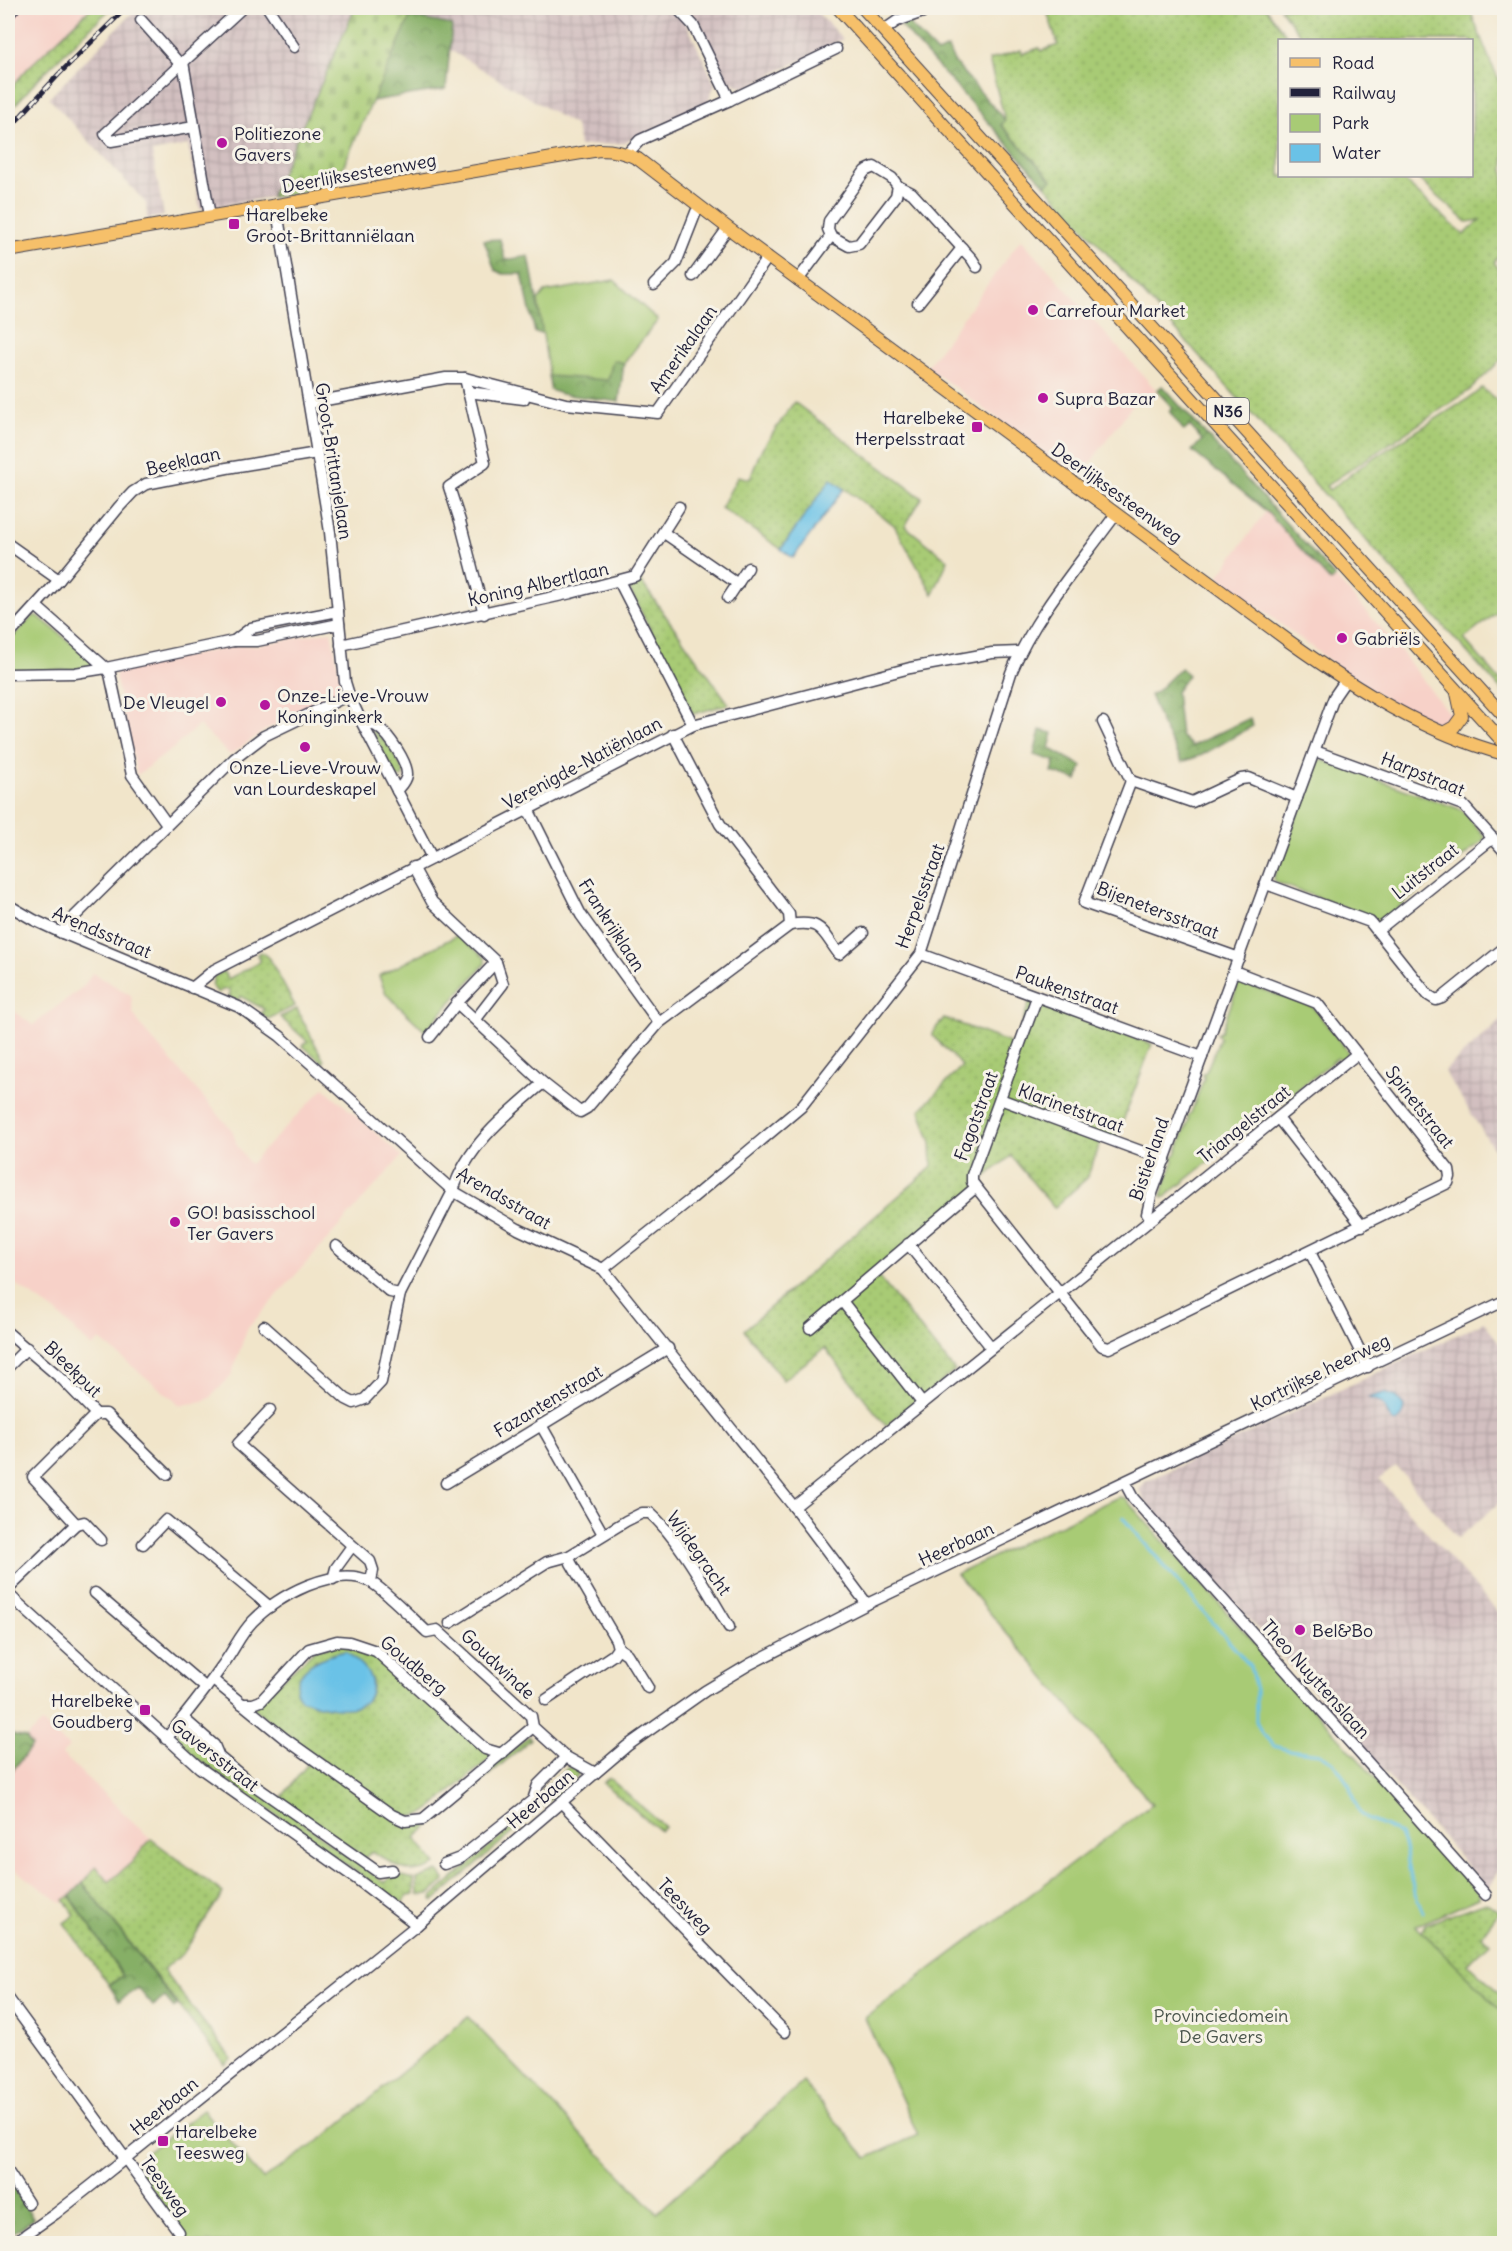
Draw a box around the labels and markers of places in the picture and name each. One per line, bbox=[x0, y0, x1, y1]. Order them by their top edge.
place label: Politiezone Gavers bbox=[234, 122, 321, 166]
marker: Politiezone Gavers bbox=[215, 136, 229, 150]
place label: Harelbeke Groot-Brittanniëlaan bbox=[246, 203, 415, 247]
marker: Harelbeke Groot-Brittanniëlaan bbox=[227, 217, 241, 231]
place label: Carrefour Market bbox=[1045, 299, 1186, 322]
marker: Carrefour Market bbox=[1026, 303, 1040, 317]
place label: Supra Bazar bbox=[1055, 387, 1156, 410]
marker: Supra Bazar bbox=[1036, 391, 1050, 405]
place label: Harelbeke Herpelsstraat bbox=[855, 406, 965, 450]
marker: Harelbeke Herpelsstraat bbox=[970, 420, 984, 434]
place label: Gabriëls bbox=[1354, 627, 1421, 650]
marker: Gabriëls bbox=[1335, 631, 1349, 645]
place label: Onze-Lieve-Vrouw Koninginkerk bbox=[277, 684, 429, 728]
place label: De Vleugel bbox=[123, 691, 209, 714]
marker: De Vleugel bbox=[214, 695, 228, 709]
marker: Onze-Lieve-Vrouw Koninginkerk bbox=[258, 698, 272, 712]
marker: Onze-Lieve-Vrouw van Lourdeskapel bbox=[298, 740, 312, 754]
place label: Onze-Lieve-Vrouw van Lourdeskapel bbox=[229, 756, 381, 800]
place label: GO! basisschool Ter Gavers bbox=[187, 1201, 315, 1245]
marker: GO! basisschool Ter Gavers bbox=[168, 1215, 182, 1229]
place label: Bel&Bo bbox=[1312, 1619, 1373, 1642]
marker: Bel&Bo bbox=[1293, 1623, 1307, 1637]
place label: Harelbeke Goudberg bbox=[51, 1689, 133, 1733]
marker: Harelbeke Goudberg bbox=[138, 1703, 152, 1717]
place label: Harelbeke Teesweg bbox=[175, 2120, 257, 2164]
marker: Harelbeke Teesweg bbox=[156, 2134, 170, 2148]

